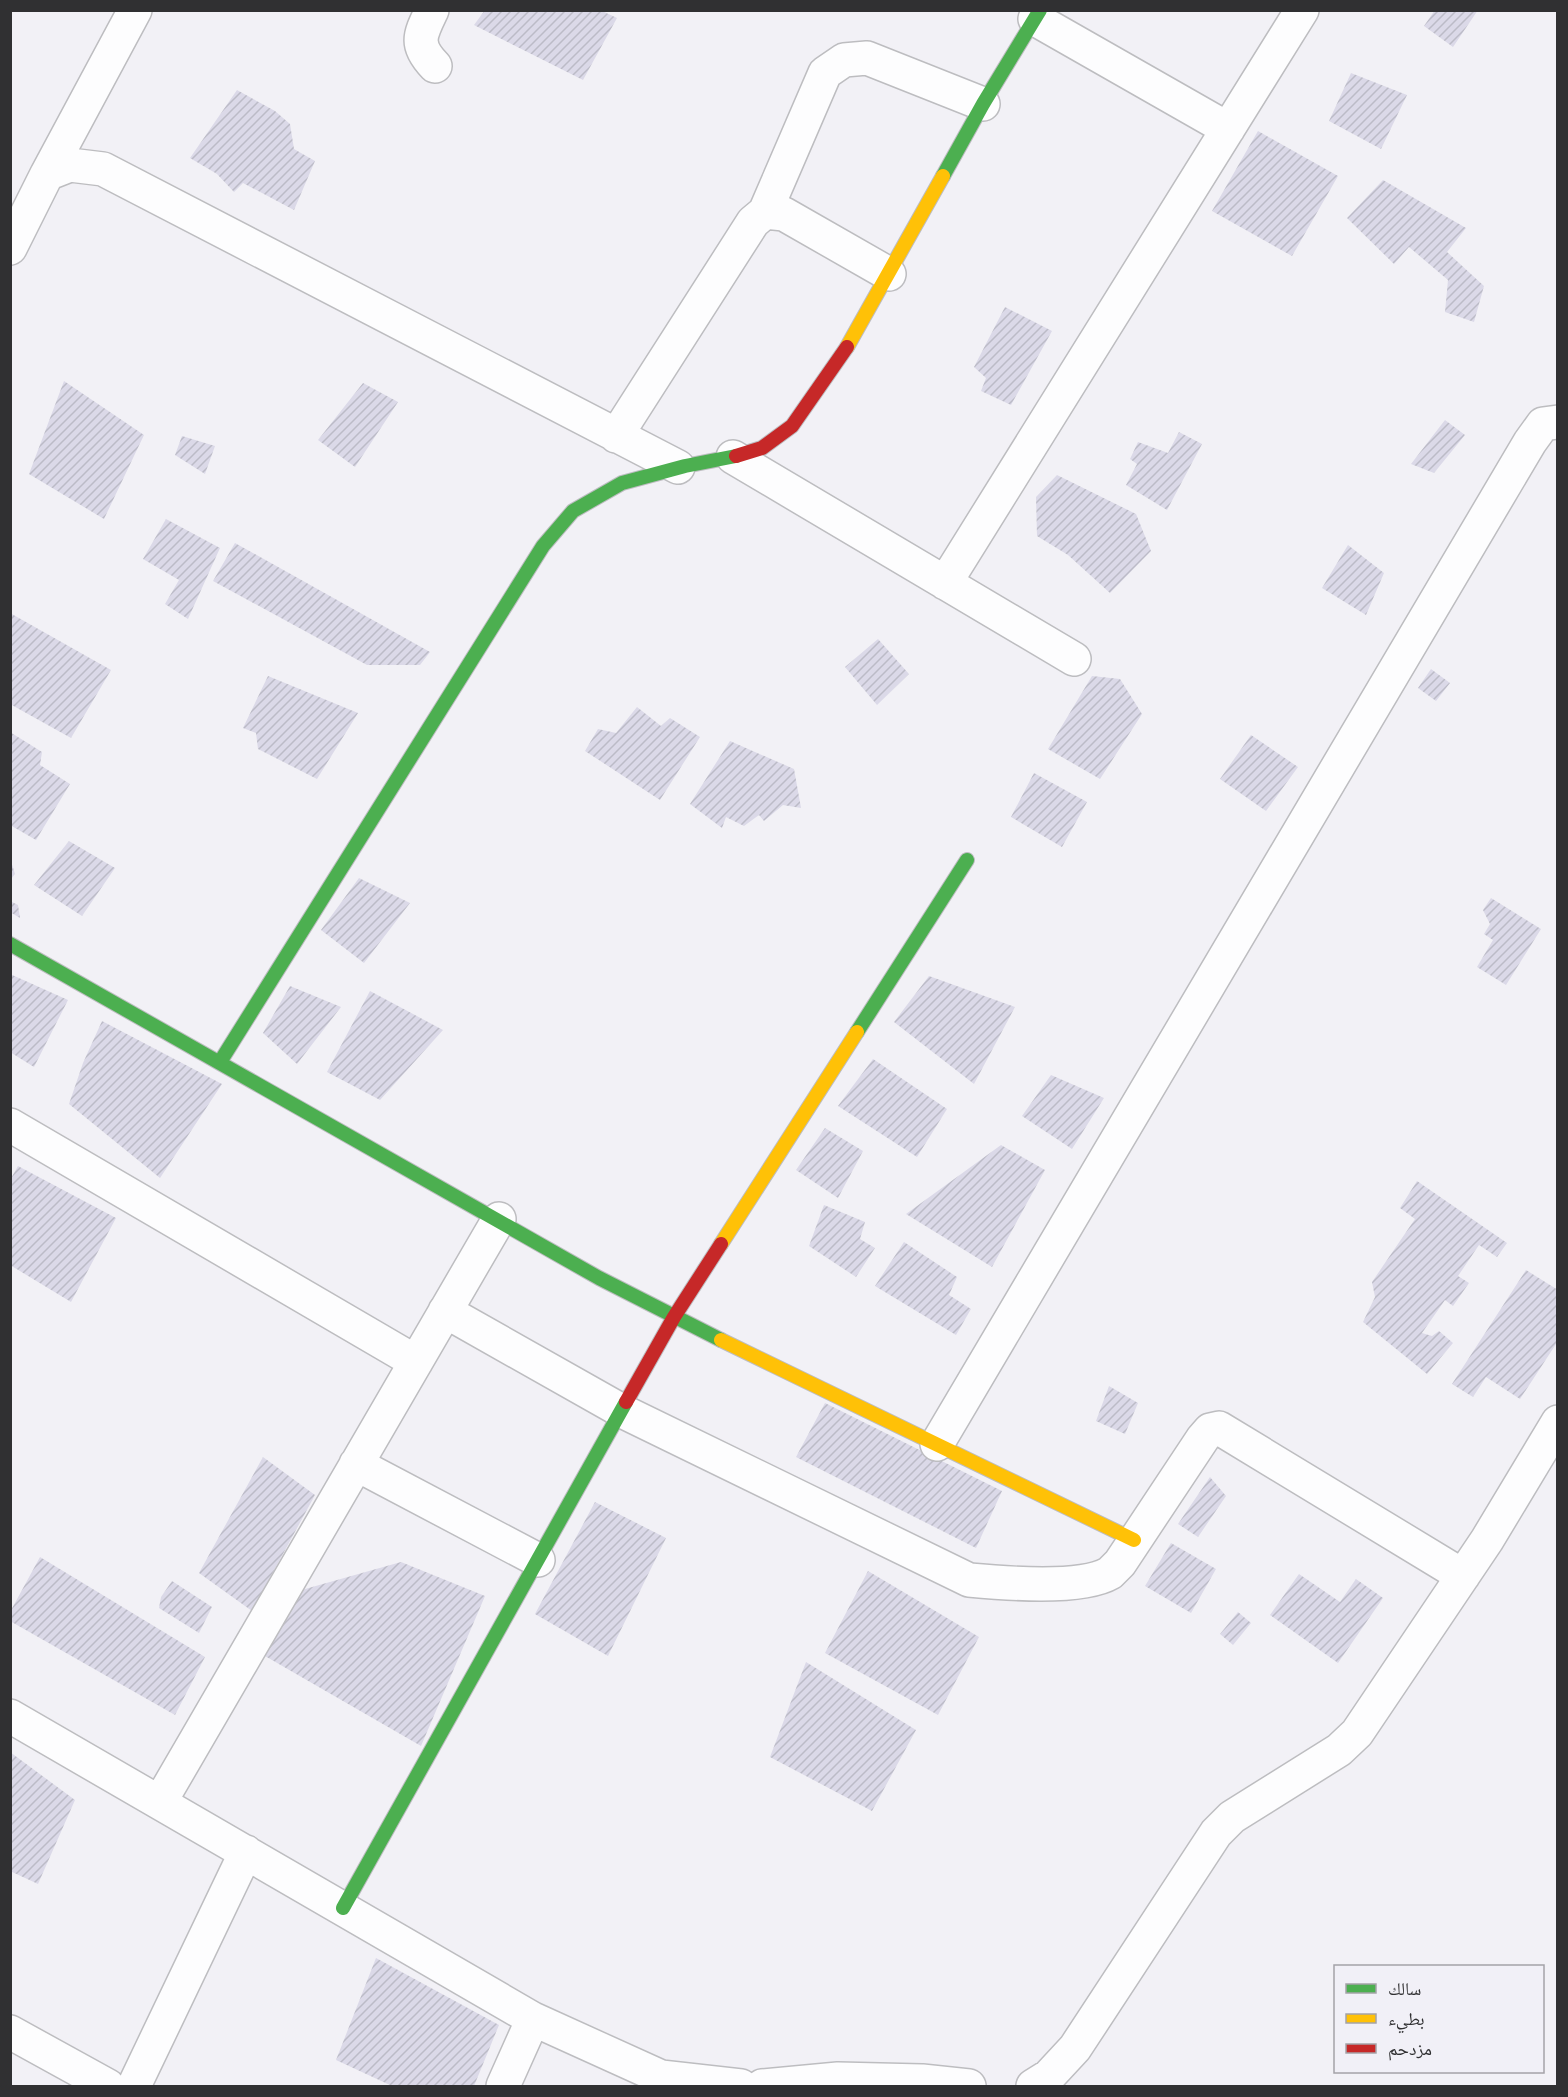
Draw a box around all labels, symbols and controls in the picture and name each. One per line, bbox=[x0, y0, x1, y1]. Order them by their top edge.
legend bbox=[1334, 1965, 1544, 2073]
text: سالك bbox=[1388, 1979, 1421, 1999]
text: بطيء bbox=[1388, 2009, 1425, 2034]
text: مزدحم bbox=[1388, 2039, 1432, 2061]

